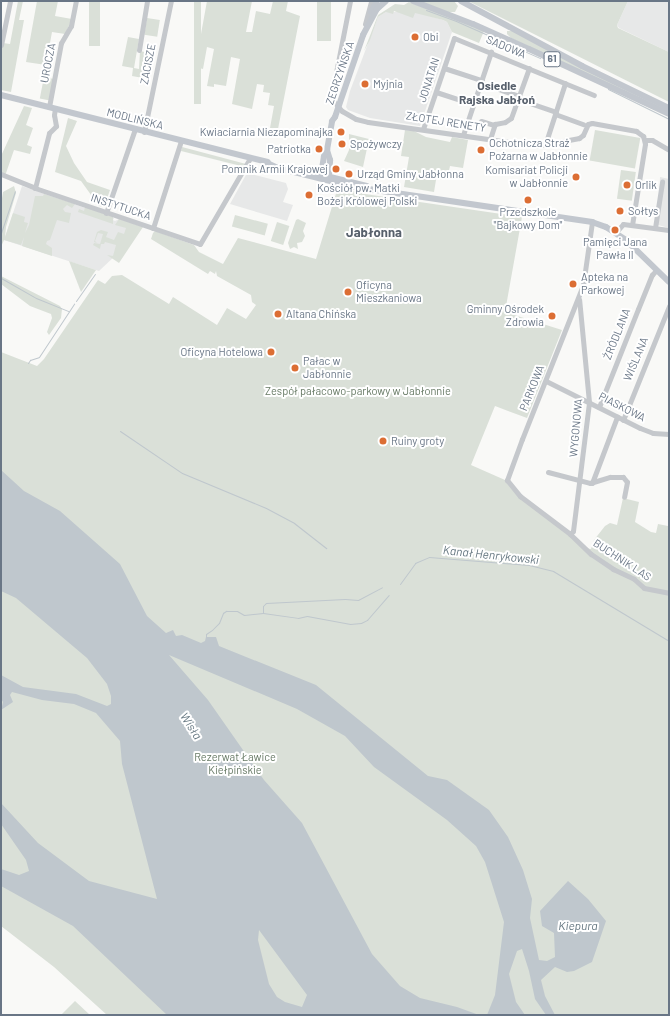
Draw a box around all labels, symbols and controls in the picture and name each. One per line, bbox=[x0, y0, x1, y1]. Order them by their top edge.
place label: Obi bbox=[423, 30, 439, 44]
marker: Obi bbox=[410, 32, 420, 42]
street label: SADOWA bbox=[484, 33, 528, 61]
street label: ZEGRZYŃSKA bbox=[323, 40, 357, 106]
street label: UROCZA bbox=[38, 42, 58, 84]
street label: ZACISZE bbox=[138, 43, 158, 85]
road number: 61 bbox=[543, 51, 561, 67]
street label: JONATAN bbox=[416, 56, 442, 104]
place label: Myjnia bbox=[373, 77, 403, 91]
marker: Myjnia bbox=[360, 79, 370, 89]
district label: Osiedle Rajska Jabłoń bbox=[459, 79, 535, 107]
street label: MODLIŃSKA bbox=[105, 106, 165, 132]
street label: ZŁOTEJ RENETY bbox=[405, 109, 487, 135]
place label: Kwiaciarnia Niezapominajka bbox=[200, 125, 333, 139]
marker: Kwiaciarnia Niezapominajka bbox=[336, 127, 346, 137]
place label: Spożywczy bbox=[350, 137, 402, 151]
place label: Ochotnicza Straż Pożarna w Jabłonnie bbox=[489, 137, 588, 163]
marker: Spożywczy bbox=[337, 139, 347, 149]
place label: Patriotka bbox=[267, 142, 311, 156]
marker: Patriotka bbox=[314, 144, 324, 154]
marker: Ochotnicza Straż Pożarna w Jabłonnie bbox=[476, 145, 486, 155]
place label: Pomnik Armii Krajowej bbox=[221, 162, 328, 176]
marker: Pomnik Armii Krajowej bbox=[331, 164, 341, 174]
place label: Komisariat Policji w Jabłonnie bbox=[485, 164, 568, 190]
place label: Urząd Gminy Jabłonna bbox=[357, 167, 464, 181]
marker: Urząd Gminy Jabłonna bbox=[344, 169, 354, 179]
marker: Komisariat Policji w Jabłonnie bbox=[571, 172, 581, 182]
place label: Orlik bbox=[635, 178, 657, 192]
marker: Orlik bbox=[622, 180, 632, 190]
place label: Kościół pw. Matki Bożej Królowej Polski bbox=[317, 182, 417, 208]
marker: Kościół pw. Matki Bożej Królowej Polski bbox=[304, 190, 314, 200]
street label: INSTYTUCKA bbox=[89, 191, 153, 223]
marker: Przedszkole "Bajkowy Dom" bbox=[523, 195, 533, 205]
place label: Sołtys bbox=[628, 204, 658, 218]
place label: Przedszkole "Bajkowy Dom" bbox=[494, 206, 562, 232]
marker: Sołtys bbox=[615, 206, 625, 216]
district label: Jabłonna bbox=[346, 224, 402, 240]
marker: Pamięci Jana Pawła II bbox=[610, 225, 620, 235]
place label: Pamięci Jana Pawła II bbox=[583, 236, 647, 262]
place label: Apteka na Parkowej bbox=[581, 271, 628, 297]
place label: Oficyna Mieszkaniowa bbox=[356, 279, 422, 305]
marker: Apteka na Parkowej bbox=[568, 279, 578, 289]
marker: Oficyna Mieszkaniowa bbox=[343, 287, 353, 297]
place label: Gminny Ośrodek Zdrowia bbox=[467, 303, 544, 329]
place label: Altana Chińska bbox=[286, 307, 356, 321]
street label: ŹRÓDLANA bbox=[601, 307, 633, 361]
marker: Altana Chińska bbox=[273, 309, 283, 319]
marker: Gminny Ośrodek Zdrowia bbox=[547, 311, 557, 321]
street label: WIŚLANA bbox=[621, 335, 651, 383]
place label: Oficyna Hotelowa bbox=[180, 345, 263, 359]
marker: Oficyna Hotelowa bbox=[266, 347, 276, 357]
place label: Pałac w Jabłonnie bbox=[303, 355, 351, 381]
marker: Pałac w Jabłonnie bbox=[290, 363, 300, 373]
street label: PARKOWA bbox=[517, 363, 547, 413]
park label: Zespół pałacowo-parkowy w Jabłonnie bbox=[265, 384, 451, 398]
street label: PIASKOWA bbox=[596, 390, 648, 424]
street label: WYGONOWA bbox=[567, 398, 585, 458]
place label: Ruiny groty bbox=[391, 434, 444, 448]
marker: Ruiny groty bbox=[378, 436, 388, 446]
street label: BUCHNIK LAS bbox=[591, 536, 653, 584]
water label: Kanał Henrykowski bbox=[442, 543, 540, 567]
water label: Wisła bbox=[177, 710, 205, 742]
park label: Rezerwat Ławice Kiełpińskie bbox=[194, 751, 276, 777]
water label: Kiepura bbox=[558, 919, 598, 933]

